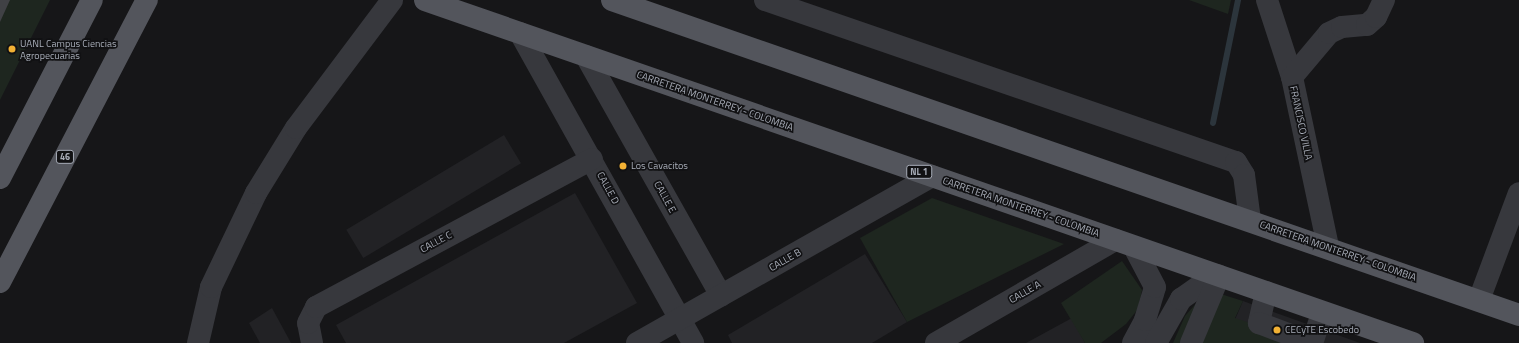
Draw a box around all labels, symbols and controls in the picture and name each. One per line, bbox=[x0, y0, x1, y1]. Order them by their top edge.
place label: UANL Campus Ciencias Agropecuarias bbox=[20, 37, 117, 60]
marker: UANL Campus Ciencias Agropecuarias bbox=[7, 44, 17, 54]
street label: CARRETERA MONTERREY - COLOMBIA bbox=[635, 68, 795, 134]
street label: FRANCISCO VILLA bbox=[1287, 85, 1315, 161]
road number: 46 bbox=[55, 150, 75, 164]
place label: Los Cavacitos bbox=[631, 160, 688, 172]
marker: Los Cavacitos bbox=[618, 161, 628, 171]
road number: NL 1 bbox=[906, 165, 932, 179]
street label: CALLE D bbox=[594, 170, 622, 206]
street label: CARRETERA MONTERREY - COLOMBIA bbox=[941, 174, 1101, 240]
street label: CALLE E bbox=[651, 179, 679, 215]
street label: CARRETERA MONTERREY - COLOMBIA bbox=[1258, 218, 1418, 284]
street label: CALLE C bbox=[418, 229, 454, 255]
street label: CALLE B bbox=[767, 246, 803, 274]
street label: CALLE A bbox=[1007, 278, 1043, 306]
place label: CECyTE Escobedo bbox=[1285, 324, 1359, 336]
marker: CECyTE Escobedo bbox=[1272, 325, 1282, 335]

